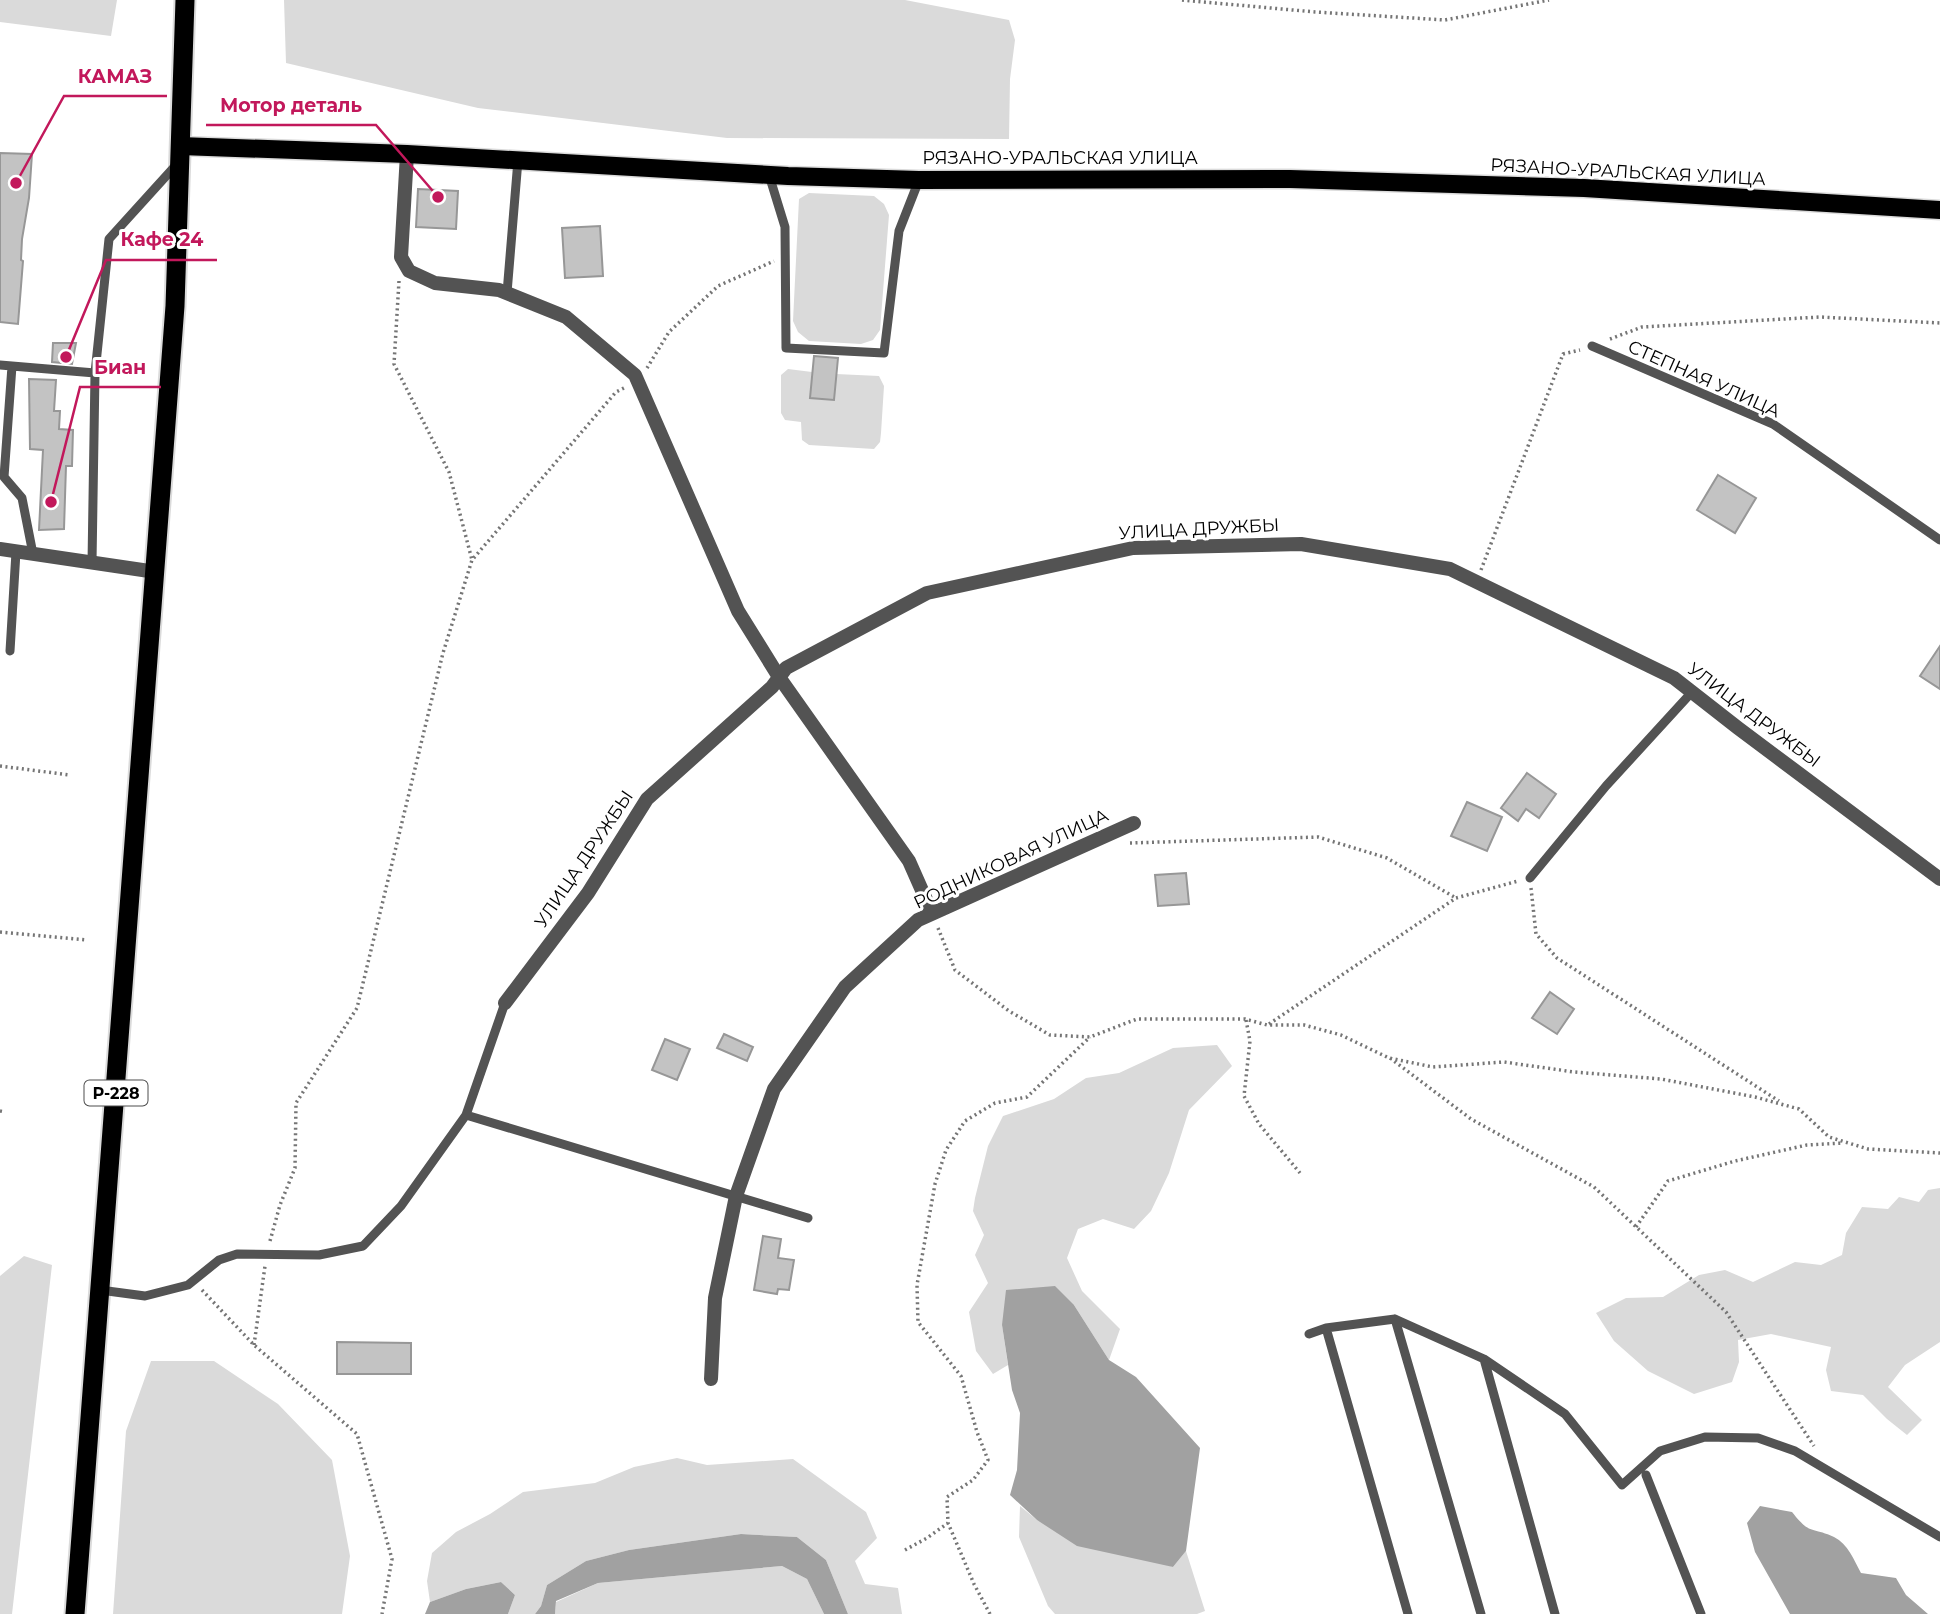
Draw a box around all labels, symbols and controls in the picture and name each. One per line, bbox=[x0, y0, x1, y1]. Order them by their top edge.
callout: КАМАЗ bbox=[64, 56, 167, 96]
text: КАМАЗ bbox=[78, 65, 152, 88]
callout: Мотор деталь bbox=[206, 85, 376, 125]
text: Мотор деталь bbox=[220, 94, 363, 117]
street label: РЯЗАНО-УРАЛЬСКАЯ УЛИЦА bbox=[922, 147, 1198, 169]
street label: РЯЗАНО-УРАЛЬСКАЯ УЛИЦА bbox=[1490, 154, 1767, 190]
callout: Кафе 24 bbox=[106, 220, 217, 260]
text: Кафе 24 bbox=[121, 228, 203, 251]
street label: СТЕПНАЯ УЛИЦА bbox=[1624, 336, 1784, 423]
callout: Биан bbox=[80, 347, 161, 387]
text: Биан bbox=[94, 356, 146, 379]
street label: УЛИЦА ДРУЖБЫ bbox=[1118, 514, 1280, 544]
street label: УЛИЦА ДРУЖБЫ bbox=[1683, 658, 1825, 772]
street label: УЛИЦА ДРУЖБЫ bbox=[530, 786, 638, 932]
street label: РОДНИКОВАЯ УЛИЦА bbox=[910, 804, 1112, 914]
road number: Р-228 bbox=[85, 1080, 148, 1106]

